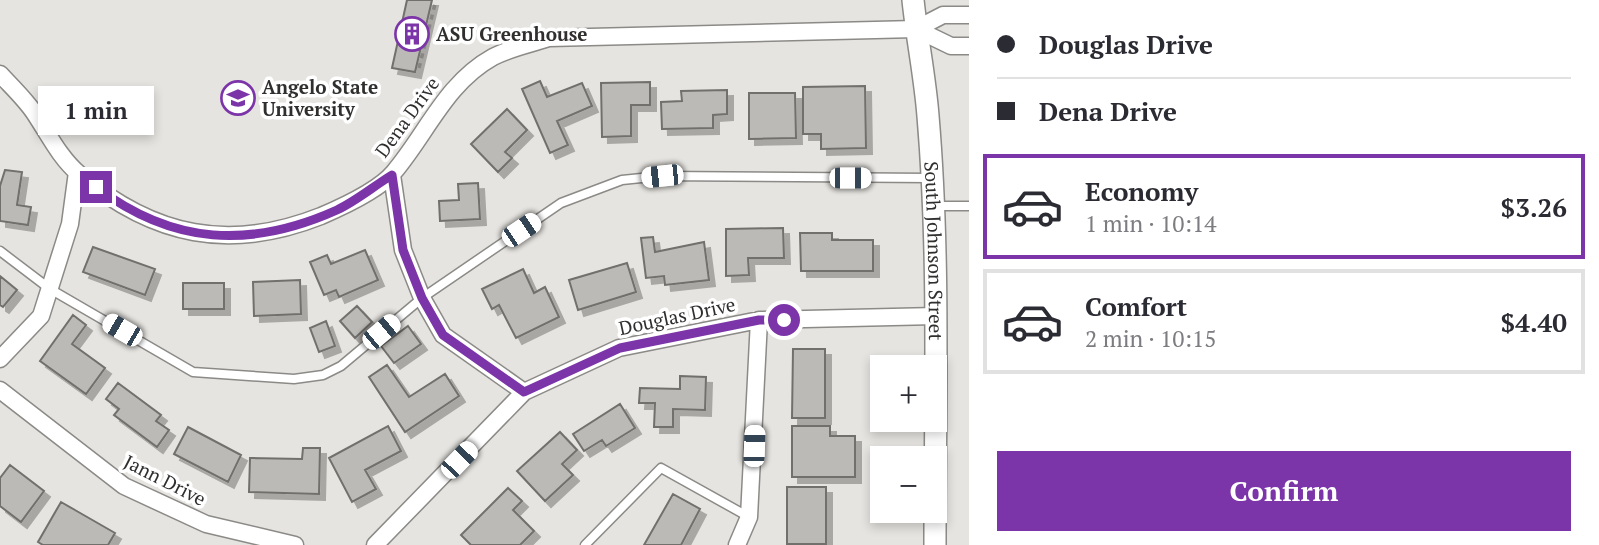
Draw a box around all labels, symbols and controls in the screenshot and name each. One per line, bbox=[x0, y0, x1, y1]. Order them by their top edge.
building icon: ASU Greenhouse bbox=[393, 15, 431, 53]
place label: ASU Greenhouse bbox=[436, 21, 588, 46]
text: Douglas Drive bbox=[1039, 27, 1213, 61]
street label: Dena Drive bbox=[369, 71, 444, 162]
place label: Angelo State University bbox=[262, 74, 378, 121]
school or university icon: Angelo State University bbox=[219, 79, 257, 117]
callout: 1 min bbox=[38, 86, 154, 134]
text: Dena Drive bbox=[1039, 94, 1177, 128]
text: 1 min bbox=[65, 95, 127, 126]
street label: South Johnson Street bbox=[919, 160, 949, 340]
car bbox=[641, 163, 684, 189]
car bbox=[830, 168, 872, 189]
route end bbox=[80, 171, 112, 203]
text: Economy bbox=[1085, 174, 1198, 208]
icon: car bbox=[1001, 175, 1064, 238]
text: $3.26 bbox=[1501, 190, 1567, 224]
text: 1 min · 10:14 bbox=[1085, 208, 1217, 239]
car bbox=[498, 210, 545, 250]
text: Comfort bbox=[1085, 289, 1187, 323]
icon: car bbox=[1001, 290, 1064, 353]
street label: Douglas Drive bbox=[616, 291, 737, 340]
route start bbox=[768, 304, 800, 336]
text: $4.40 bbox=[1501, 305, 1567, 339]
car bbox=[99, 310, 146, 350]
car bbox=[359, 310, 404, 354]
text: 2 min · 10:15 bbox=[1085, 323, 1217, 354]
map controls bbox=[870, 355, 947, 523]
button: + bbox=[870, 355, 947, 432]
car bbox=[743, 425, 766, 467]
car bbox=[437, 438, 482, 482]
button: − bbox=[870, 446, 947, 523]
street label: Jann Drive bbox=[120, 448, 210, 511]
button: Confirm bbox=[997, 451, 1571, 531]

